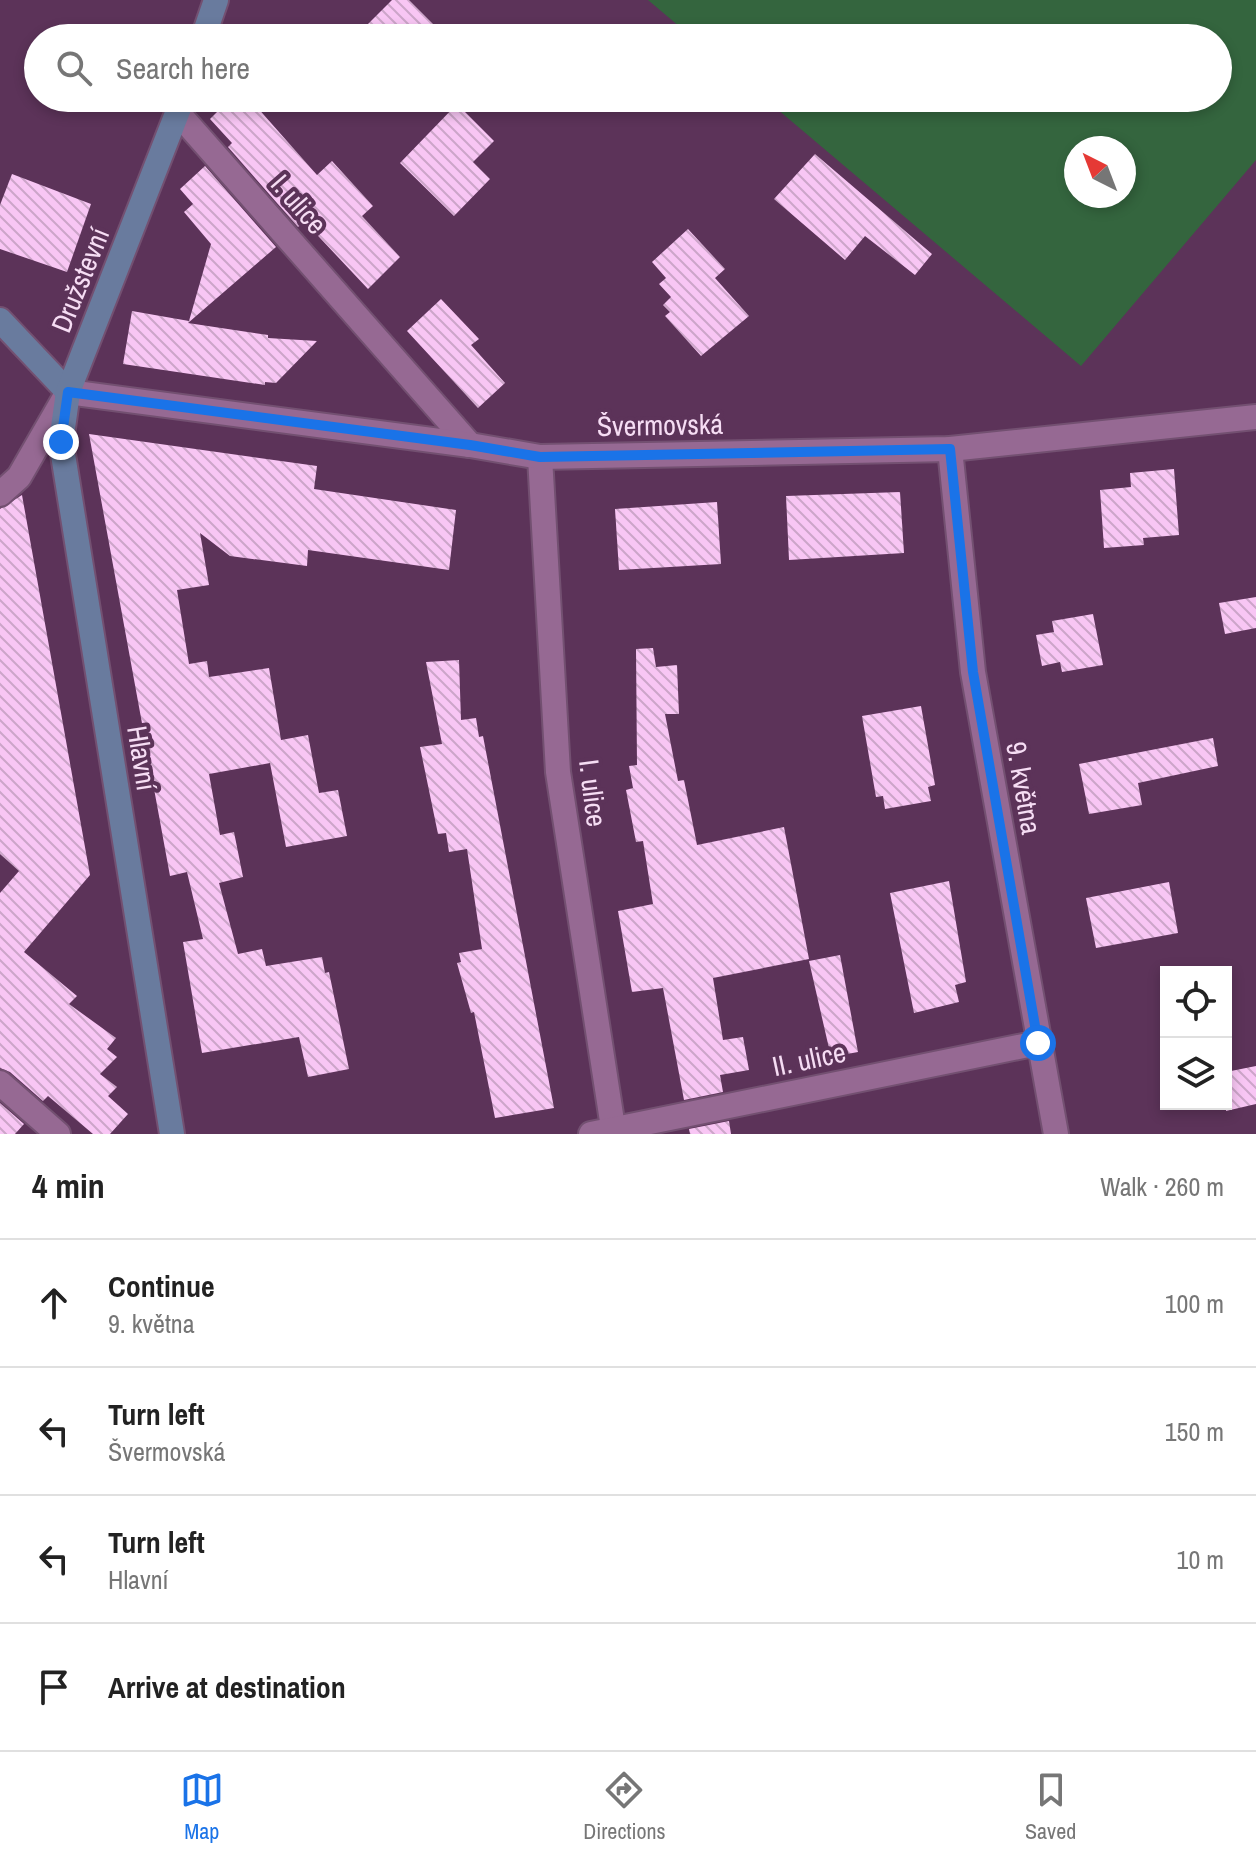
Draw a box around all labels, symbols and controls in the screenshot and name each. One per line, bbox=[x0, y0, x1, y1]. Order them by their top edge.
search box bbox=[24, 24, 1232, 112]
icon: search bbox=[52, 46, 96, 90]
text: Search here bbox=[116, 48, 250, 88]
north arrow bbox=[1064, 136, 1136, 208]
street label: I. ulice bbox=[262, 166, 336, 242]
street label: Družstevní bbox=[42, 221, 118, 338]
street label: Švermovská bbox=[597, 405, 724, 445]
route end bbox=[43, 424, 79, 460]
street label: Hlavní bbox=[118, 723, 166, 794]
street label: 9. května bbox=[997, 739, 1051, 837]
street label: I. ulice bbox=[570, 757, 616, 829]
map controls bbox=[1160, 966, 1232, 1110]
button: locate bbox=[1160, 966, 1232, 1038]
route start bbox=[1020, 1025, 1056, 1061]
street label: II. ulice bbox=[769, 1033, 849, 1085]
button: layers bbox=[1160, 1038, 1232, 1110]
text: 4 min bbox=[32, 1163, 105, 1209]
text: Walk · 260 m bbox=[1100, 1169, 1224, 1204]
text: Continue bbox=[108, 1266, 215, 1306]
icon: ahead bbox=[32, 1281, 76, 1325]
text: 100 m bbox=[1165, 1286, 1224, 1321]
text: 9. května bbox=[108, 1306, 195, 1341]
text: Turn left bbox=[108, 1394, 205, 1434]
icon: left bbox=[32, 1409, 76, 1453]
text: 150 m bbox=[1165, 1414, 1224, 1449]
text: Švermovská bbox=[108, 1434, 225, 1469]
text: Turn left bbox=[108, 1522, 205, 1562]
icon: left bbox=[32, 1537, 76, 1581]
text: 10 m bbox=[1177, 1542, 1224, 1577]
text: Hlavní bbox=[108, 1562, 168, 1597]
icon: arrive bbox=[32, 1665, 76, 1709]
text: Arrive at destination bbox=[108, 1667, 346, 1707]
tab: Map bbox=[180, 1768, 224, 1846]
tab: Directions bbox=[583, 1768, 666, 1846]
tab: Saved bbox=[1025, 1768, 1076, 1846]

